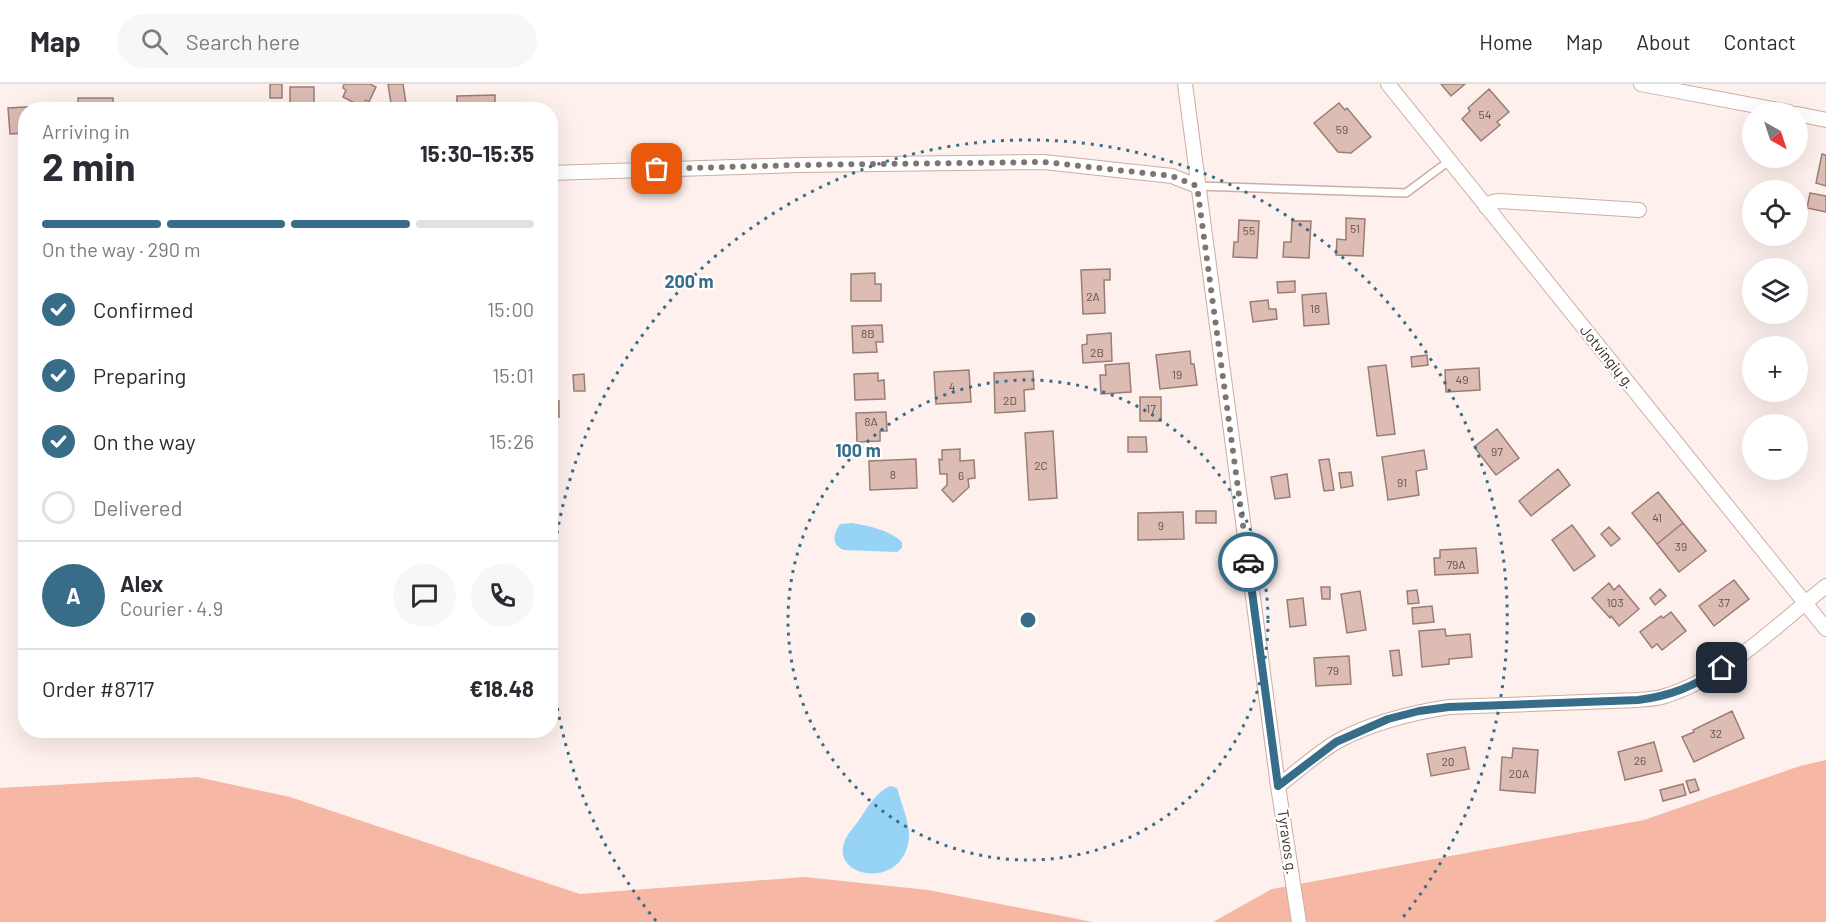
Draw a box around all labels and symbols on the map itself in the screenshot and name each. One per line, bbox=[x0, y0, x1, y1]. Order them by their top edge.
north arrow bbox=[1742, 102, 1808, 168]
house number: 54 bbox=[1479, 107, 1491, 121]
house number: 59 bbox=[1336, 122, 1348, 136]
pin bbox=[631, 143, 682, 194]
house number: 51 bbox=[1350, 221, 1360, 235]
house number: 55 bbox=[1243, 223, 1255, 237]
text: 200 m bbox=[664, 270, 714, 292]
house number: 2A bbox=[1086, 289, 1100, 303]
house number: 18 bbox=[1310, 301, 1320, 315]
street label: Jotvingių g. bbox=[1577, 321, 1639, 392]
house number: 8B bbox=[861, 326, 875, 340]
house number: 2B bbox=[1090, 345, 1104, 359]
house number: 19 bbox=[1172, 367, 1182, 381]
house number: 49 bbox=[1456, 372, 1468, 386]
house number: 4 bbox=[949, 379, 955, 393]
house number: 2D bbox=[1003, 393, 1017, 407]
house number: 17 bbox=[1146, 401, 1156, 415]
house number: 8A bbox=[864, 414, 878, 428]
text: 100 m bbox=[835, 439, 881, 461]
house number: 97 bbox=[1491, 444, 1503, 458]
house number: 2C bbox=[1034, 458, 1048, 472]
house number: 8 bbox=[890, 467, 896, 481]
house number: 6 bbox=[958, 468, 964, 482]
house number: 91 bbox=[1397, 475, 1407, 489]
house number: 41 bbox=[1652, 510, 1662, 524]
house number: 9 bbox=[1158, 518, 1164, 532]
courier bbox=[1218, 532, 1278, 592]
house number: 39 bbox=[1675, 539, 1687, 553]
house number: 79A bbox=[1446, 557, 1466, 571]
house number: 103 bbox=[1606, 595, 1624, 609]
house number: 37 bbox=[1718, 595, 1730, 609]
centre of rings bbox=[1018, 610, 1038, 630]
pin bbox=[1696, 642, 1747, 693]
house number: 79 bbox=[1327, 663, 1339, 677]
house number: 32 bbox=[1710, 726, 1722, 740]
house number: 26 bbox=[1634, 753, 1646, 767]
house number: 20 bbox=[1441, 754, 1455, 768]
house number: 20A bbox=[1509, 766, 1529, 780]
street label: Tyravos g. bbox=[1275, 808, 1301, 875]

